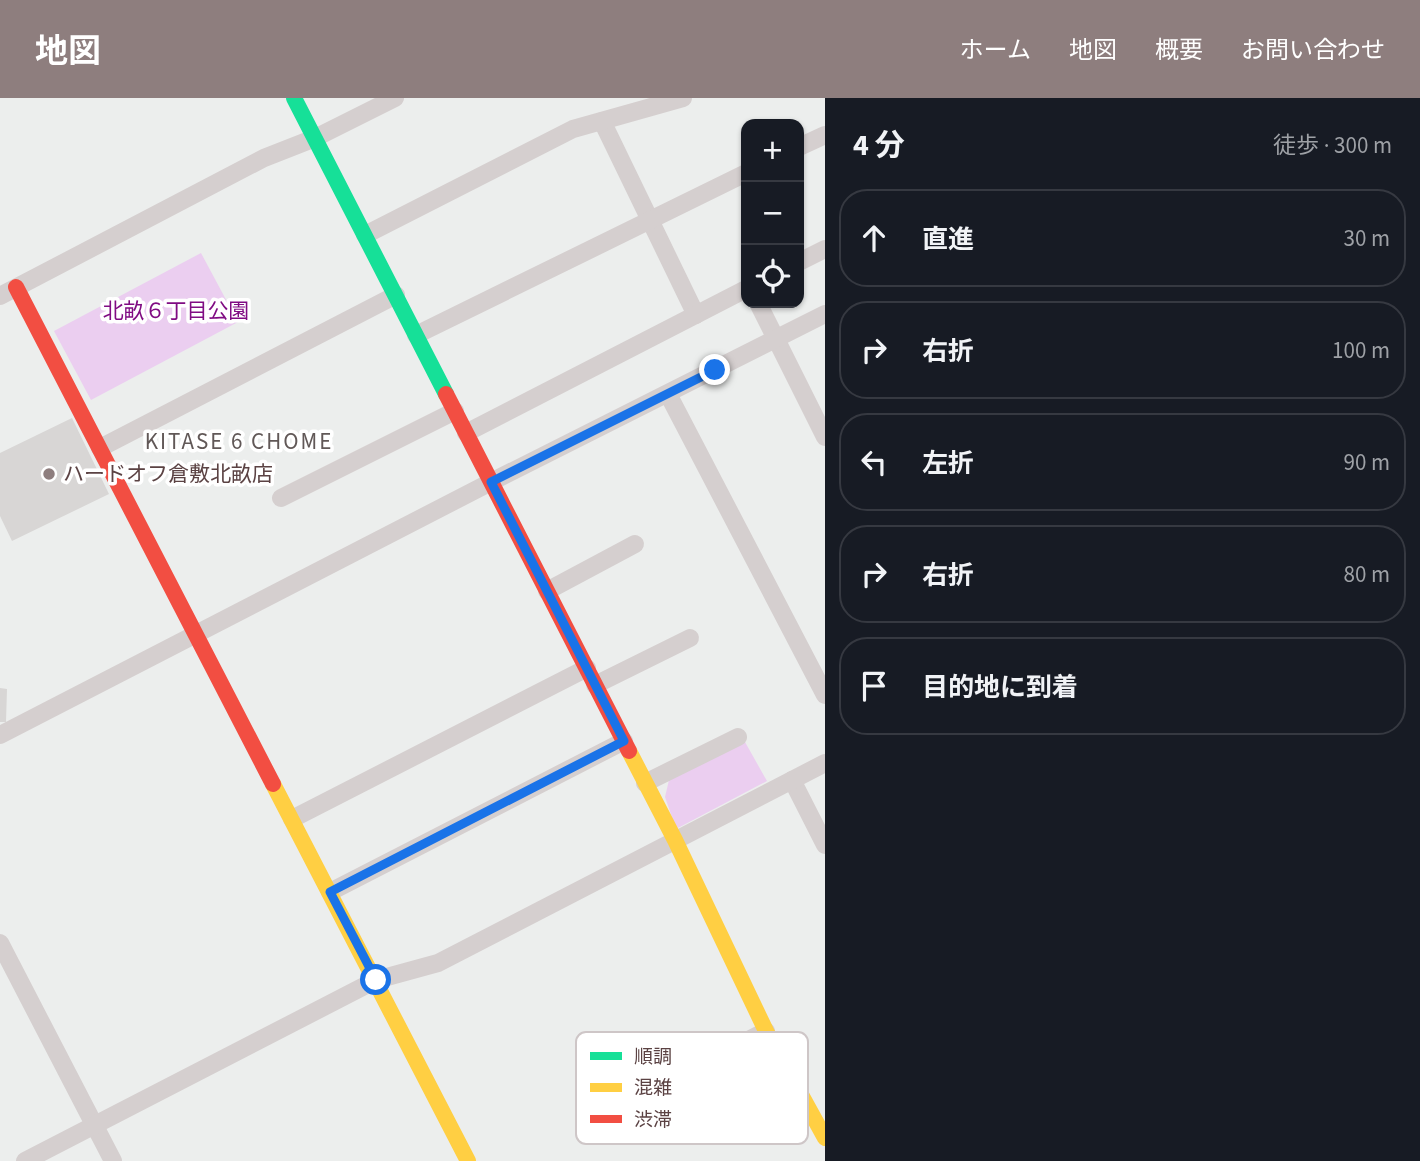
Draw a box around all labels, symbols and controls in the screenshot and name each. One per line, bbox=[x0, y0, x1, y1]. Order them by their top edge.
text: 地図 bbox=[35, 28, 101, 75]
text: ホーム bbox=[960, 33, 1031, 68]
text: 地図 bbox=[1069, 33, 1117, 68]
text: 概要 bbox=[1155, 33, 1203, 68]
text: お問い合わせ bbox=[1241, 33, 1385, 68]
map controls bbox=[741, 119, 804, 308]
button: + bbox=[741, 119, 804, 182]
text: 4 分 bbox=[853, 124, 905, 167]
text: 徒歩 · 300 m bbox=[1273, 129, 1392, 162]
button: − bbox=[741, 182, 804, 245]
icon: ahead bbox=[855, 219, 893, 257]
text: 直進 bbox=[922, 221, 974, 258]
text: 30 m bbox=[1343, 222, 1390, 255]
button: locate bbox=[741, 245, 804, 308]
park label: 北畝６丁目公園 bbox=[103, 296, 250, 326]
icon: right bbox=[855, 331, 893, 369]
text: 右折 bbox=[922, 333, 974, 370]
text: 100 m bbox=[1332, 334, 1390, 367]
route end bbox=[699, 354, 730, 385]
district label: KITASE 6 CHOME bbox=[145, 425, 333, 458]
icon: left bbox=[855, 443, 893, 481]
text: 左折 bbox=[922, 445, 974, 482]
text: 90 m bbox=[1343, 446, 1390, 479]
place label: ハードオフ倉敷北畝店 bbox=[63, 459, 273, 489]
marker: ハードオフ倉敷北畝店 bbox=[41, 466, 57, 482]
icon: right bbox=[855, 555, 893, 593]
text: 右折 bbox=[922, 557, 974, 594]
text: 80 m bbox=[1343, 558, 1390, 591]
icon: arrive bbox=[855, 667, 893, 705]
text: 目的地に到着 bbox=[922, 669, 1078, 706]
route start bbox=[360, 964, 391, 995]
legend bbox=[576, 1032, 808, 1144]
text: 順調 bbox=[634, 1044, 672, 1071]
text: 混雑 bbox=[634, 1075, 672, 1102]
text: 渋滞 bbox=[634, 1107, 672, 1134]

